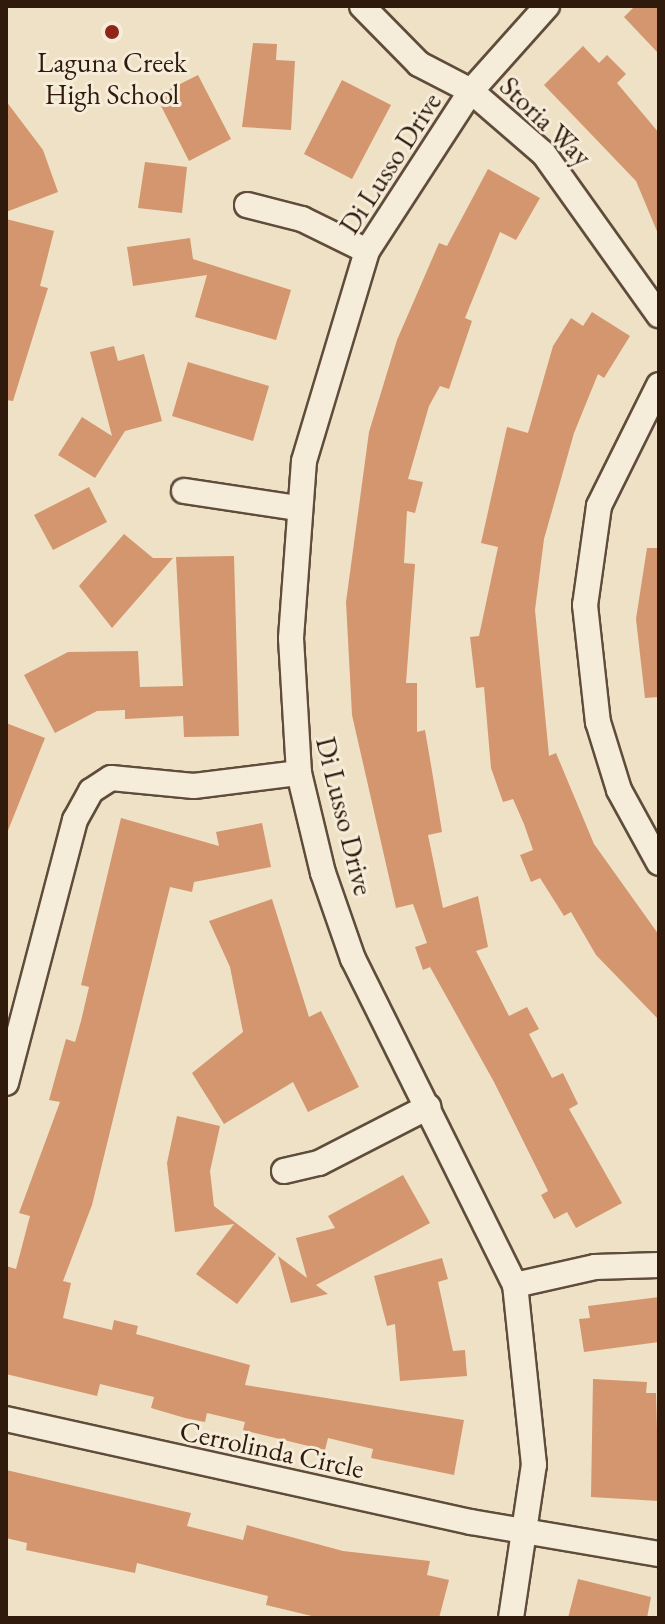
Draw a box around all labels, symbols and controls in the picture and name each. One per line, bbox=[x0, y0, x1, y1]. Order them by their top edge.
marker: Laguna Creek High School bbox=[103, 23, 121, 41]
place label: Laguna Creek High School bbox=[37, 45, 187, 111]
street label: Storia Way bbox=[493, 69, 599, 173]
street label: Di Lusso Drive bbox=[332, 86, 448, 240]
street label: Di Lusso Drive bbox=[309, 733, 381, 899]
street label: Cerrolinda Circle bbox=[177, 1413, 367, 1485]

